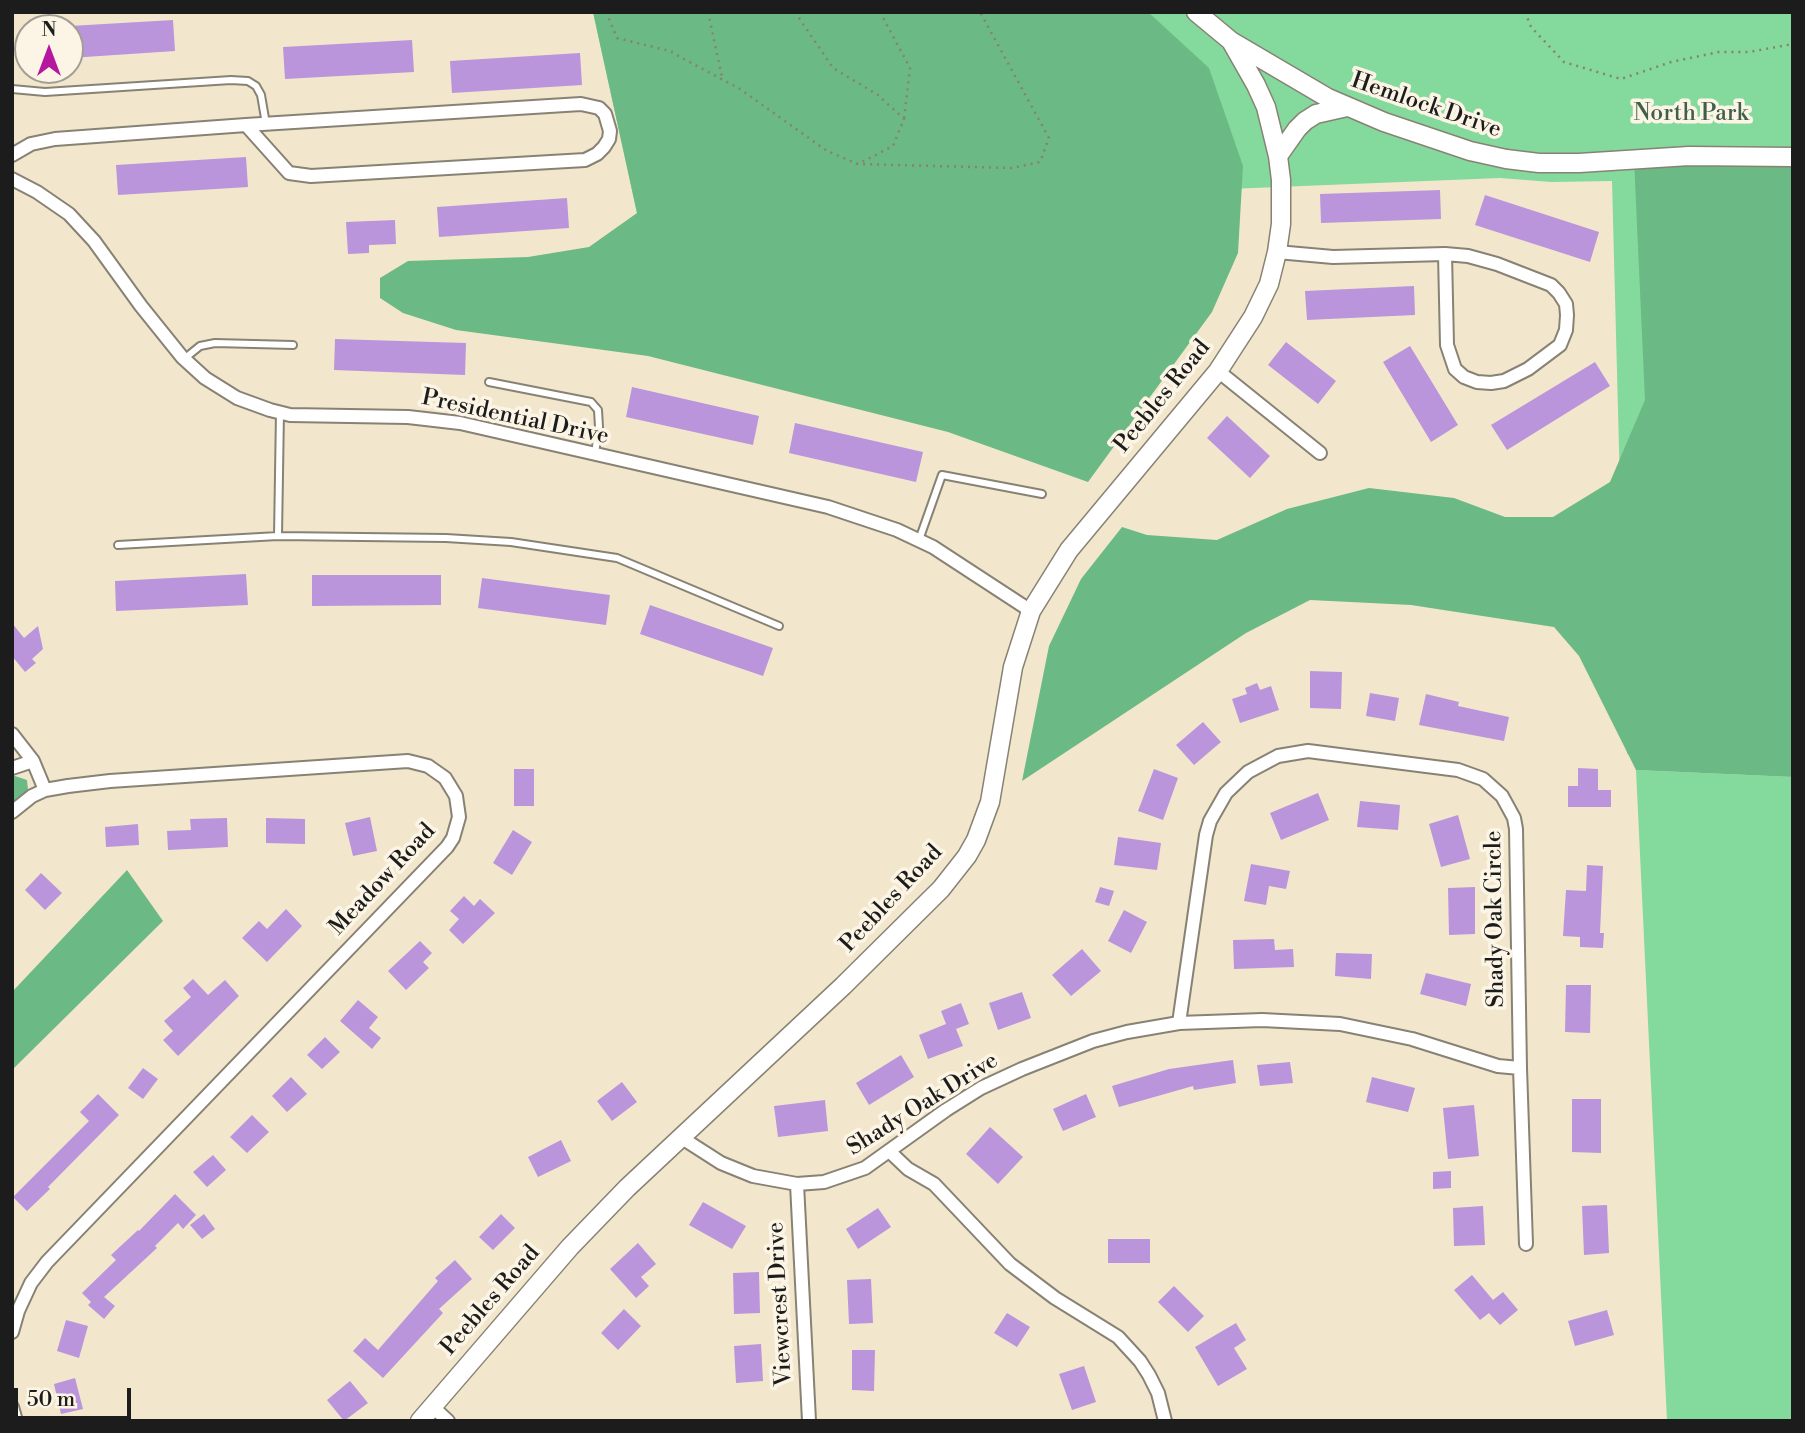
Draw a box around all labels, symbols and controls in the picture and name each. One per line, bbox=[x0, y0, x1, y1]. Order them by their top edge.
north arrow bbox=[14, 14, 84, 84]
text: N bbox=[41, 18, 57, 42]
street label: Hemlock Drive bbox=[1347, 67, 1505, 145]
park label: North Park bbox=[1633, 100, 1749, 128]
street label: Peebles Road bbox=[1109, 335, 1217, 459]
street label: Presidential Drive bbox=[419, 385, 611, 451]
street label: Meadow Road bbox=[324, 818, 442, 942]
street label: Shady Oak Circle bbox=[1481, 830, 1511, 1008]
street label: Peebles Road bbox=[835, 839, 949, 959]
street label: Shady Oak Drive bbox=[842, 1048, 1004, 1162]
street label: Viewcrest Drive bbox=[763, 1221, 799, 1387]
street label: Peebles Road bbox=[436, 1240, 546, 1362]
scale bar bbox=[18, 1374, 135, 1418]
text: 50 m bbox=[27, 1387, 75, 1413]

